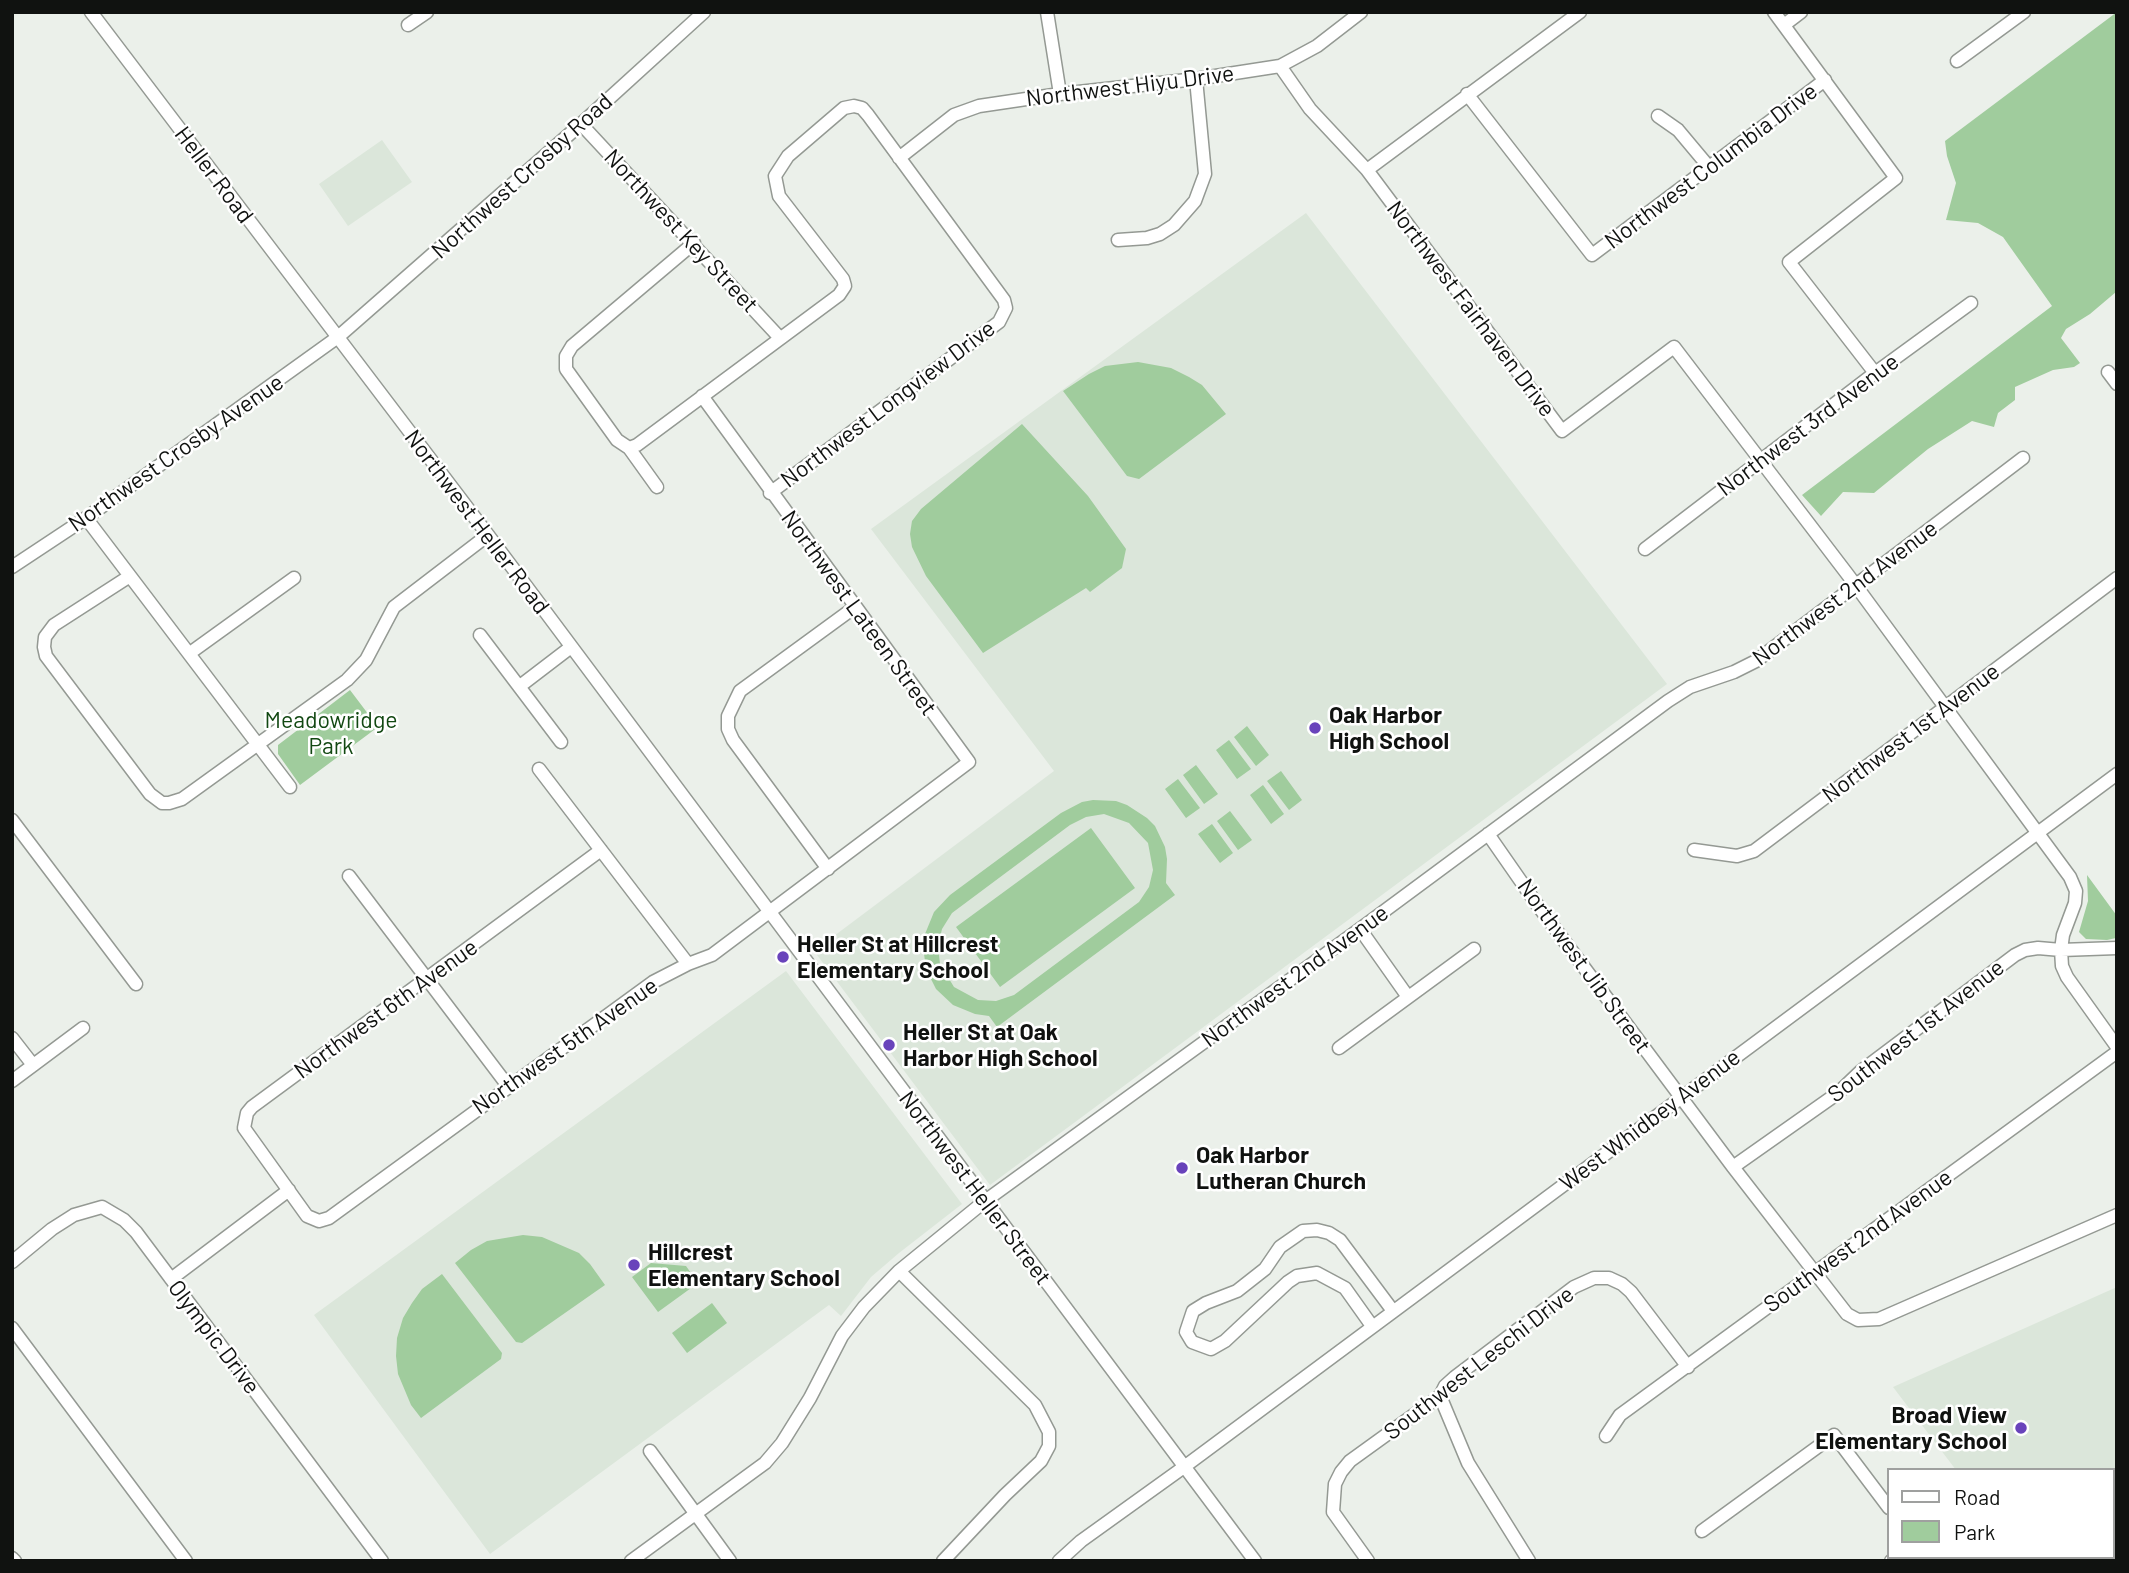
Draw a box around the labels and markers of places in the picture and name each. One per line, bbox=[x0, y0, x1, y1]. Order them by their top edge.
place label: Oak Harbor High School bbox=[1329, 701, 1449, 755]
marker: Oak Harbor High School bbox=[1307, 720, 1323, 736]
place label: Heller St at Hillcrest Elementary School bbox=[797, 930, 999, 984]
marker: Heller St at Hillcrest Elementary School bbox=[775, 949, 791, 965]
place label: Heller St at Oak Harbor High School bbox=[903, 1018, 1098, 1072]
marker: Heller St at Oak Harbor High School bbox=[881, 1037, 897, 1053]
place label: Oak Harbor Lutheran Church bbox=[1196, 1141, 1366, 1195]
marker: Oak Harbor Lutheran Church bbox=[1174, 1160, 1190, 1176]
place label: Hillcrest Elementary School bbox=[648, 1238, 840, 1292]
marker: Hillcrest Elementary School bbox=[626, 1257, 642, 1273]
place label: Broad View Elementary School bbox=[1815, 1401, 2007, 1455]
marker: Broad View Elementary School bbox=[2013, 1420, 2029, 1436]

